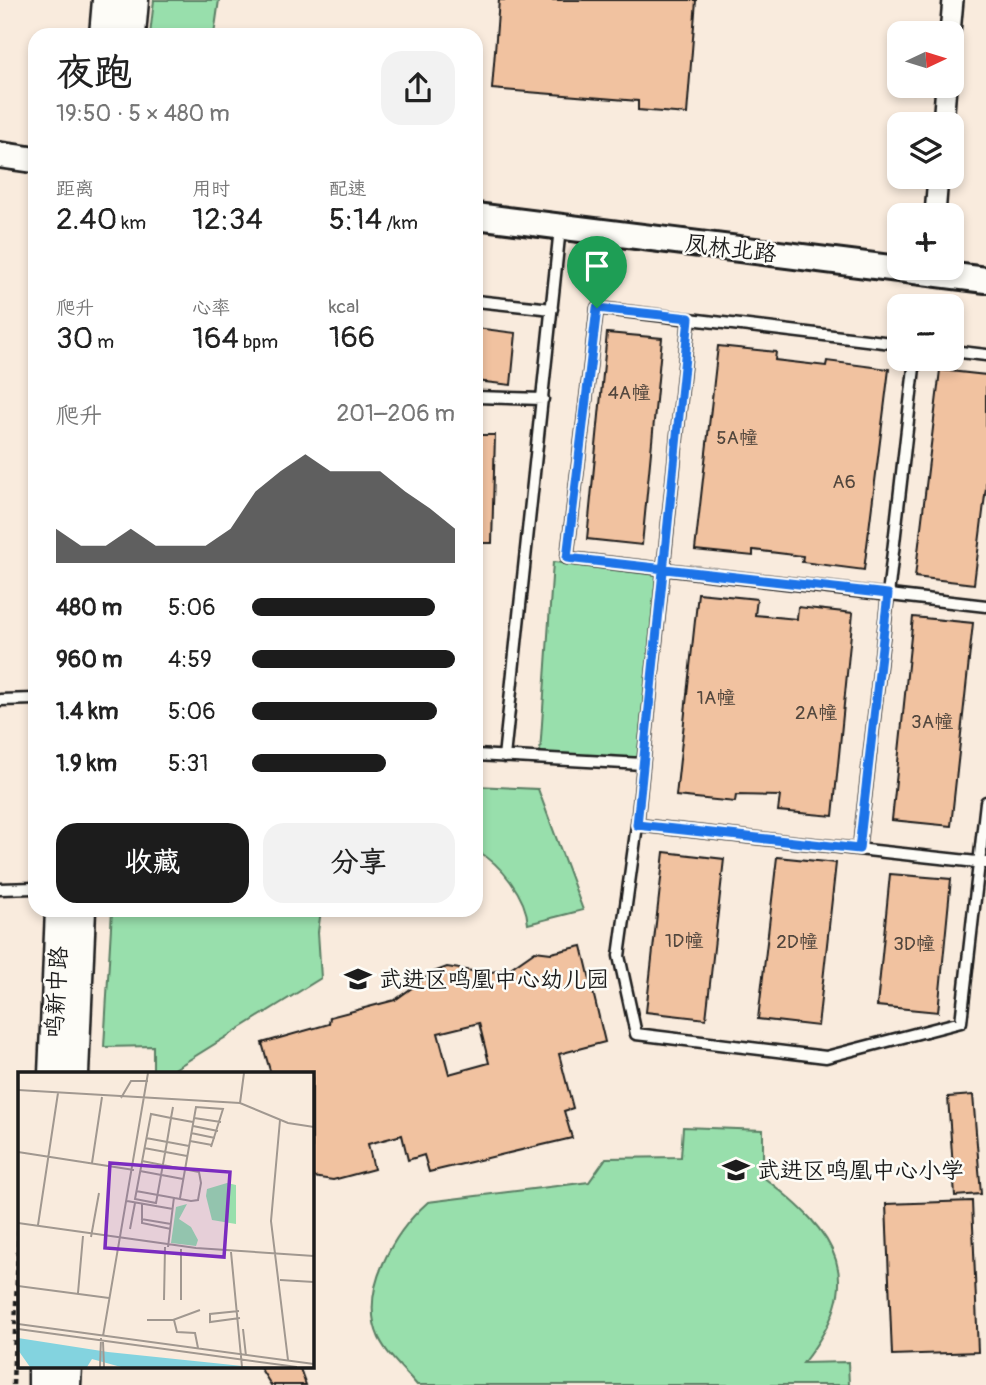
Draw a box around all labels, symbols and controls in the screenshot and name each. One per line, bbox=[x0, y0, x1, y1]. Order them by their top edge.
north arrow bbox=[887, 21, 964, 98]
map controls bbox=[887, 21, 964, 371]
text: 夜跑 bbox=[56, 49, 132, 97]
button: share bbox=[381, 51, 455, 125]
text: 19:50 · 5 × 480 m bbox=[56, 99, 230, 128]
button: layers bbox=[887, 112, 964, 189]
text: 距离 bbox=[56, 177, 94, 201]
text: 用时 bbox=[192, 177, 230, 201]
text: 配速 bbox=[329, 177, 367, 201]
text: 2.40 bbox=[56, 201, 117, 238]
text: 12:34 bbox=[192, 201, 263, 238]
text: 5:14 bbox=[329, 201, 382, 238]
button: + bbox=[887, 203, 964, 280]
text: km bbox=[117, 211, 146, 235]
text: /km bbox=[382, 211, 418, 235]
street label: 凤林北路 bbox=[684, 228, 778, 268]
pin bbox=[567, 236, 627, 308]
icon: arrive bbox=[578, 247, 616, 285]
button: − bbox=[887, 294, 964, 371]
text: kcal bbox=[329, 295, 360, 319]
text: 爬升 bbox=[56, 296, 94, 320]
text: 心率 bbox=[192, 296, 230, 320]
text: 166 bbox=[329, 319, 375, 356]
text: 30 bbox=[56, 320, 93, 357]
text: 164 bbox=[192, 320, 239, 357]
text: m bbox=[93, 330, 114, 354]
text: bpm bbox=[239, 330, 278, 354]
house number: 4A幢 bbox=[608, 381, 651, 405]
text: 201–206 m bbox=[337, 399, 455, 428]
text: 爬升 bbox=[56, 401, 102, 430]
house number: 5A幢 bbox=[716, 426, 759, 450]
house number: A6 bbox=[832, 470, 856, 494]
text: 480 m bbox=[56, 593, 122, 622]
text: 5:06 bbox=[168, 593, 216, 622]
text: 960 m bbox=[56, 645, 122, 674]
text: 4:59 bbox=[168, 645, 212, 674]
house number: 1A幢 bbox=[697, 686, 736, 710]
text: 1.4 km bbox=[56, 697, 118, 726]
text: 5:06 bbox=[168, 697, 216, 726]
house number: 2A幢 bbox=[795, 701, 838, 725]
house number: 3A幢 bbox=[911, 710, 954, 734]
text: 1.9 km bbox=[56, 749, 117, 778]
text: 5:31 bbox=[168, 749, 208, 778]
button: 收藏 bbox=[56, 823, 249, 903]
button: 分享 bbox=[263, 823, 455, 903]
house number: 1D幢 bbox=[665, 929, 704, 953]
house number: 2D幢 bbox=[776, 930, 819, 954]
house number: 3D幢 bbox=[893, 932, 936, 956]
street label: 鸣新中路 bbox=[40, 945, 73, 1039]
school or university icon: 武进区鸣凰中心幼儿园 bbox=[343, 964, 373, 994]
place label: 武进区鸣凰中心幼儿园 bbox=[379, 965, 609, 994]
inset map bbox=[18, 1072, 313, 1368]
school or university icon: 武进区鸣凰中心小学 bbox=[721, 1155, 751, 1185]
place label: 武进区鸣凰中心小学 bbox=[757, 1156, 964, 1185]

